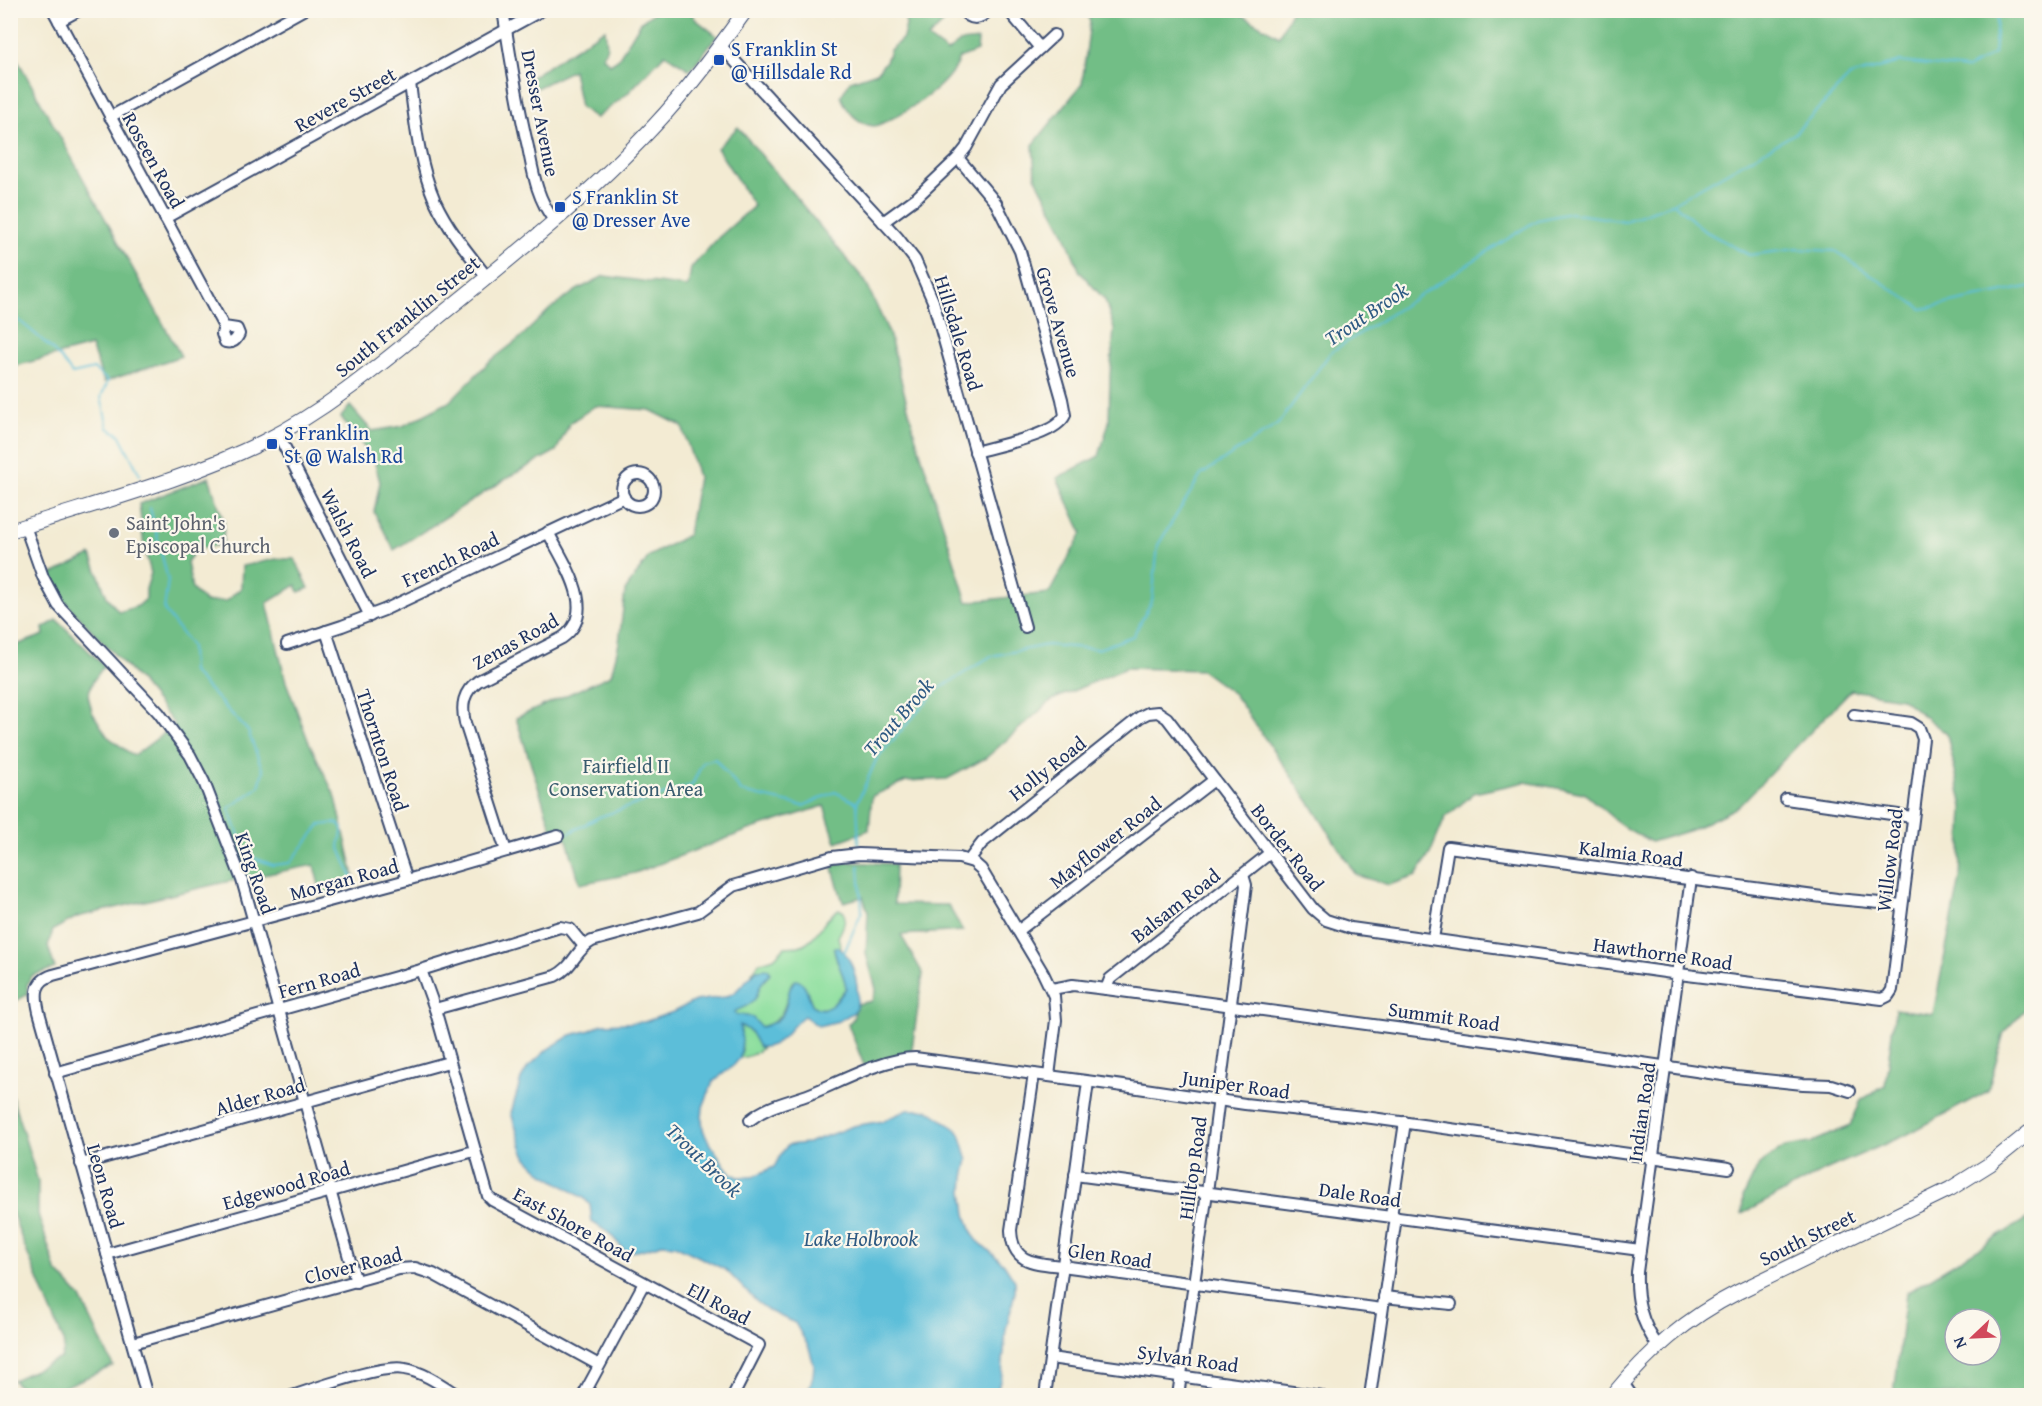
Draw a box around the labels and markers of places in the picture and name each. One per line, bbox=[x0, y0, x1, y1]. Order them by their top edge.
place label: S Franklin St @ Hillsdale Rd bbox=[731, 34, 852, 86]
marker: S Franklin St @ Hillsdale Rd bbox=[712, 53, 726, 67]
place label: S Franklin St @ Dresser Ave bbox=[572, 182, 690, 234]
marker: S Franklin St @ Dresser Ave bbox=[553, 200, 567, 214]
place label: S Franklin St @ Walsh Rd bbox=[284, 418, 404, 470]
marker: S Franklin St @ Walsh Rd bbox=[265, 437, 279, 451]
place label: Saint John's Episcopal Church bbox=[126, 508, 270, 560]
marker: Saint John's Episcopal Church bbox=[107, 526, 121, 540]

